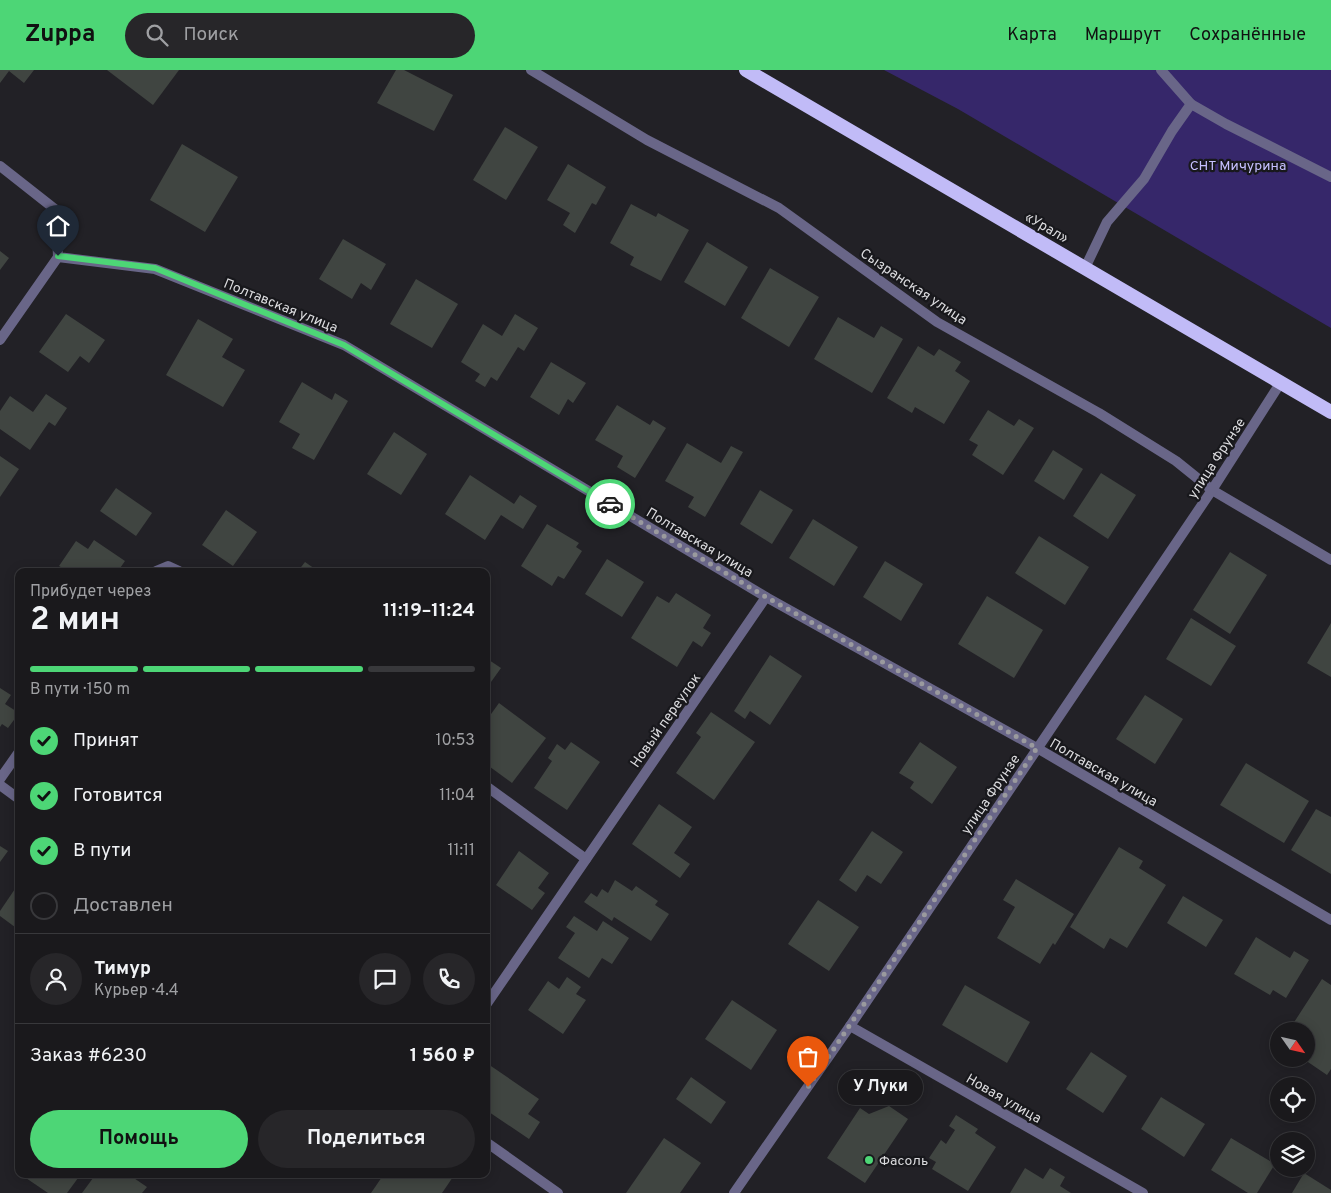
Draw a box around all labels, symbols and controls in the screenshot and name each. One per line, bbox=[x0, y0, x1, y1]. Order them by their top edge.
search box bbox=[125, 13, 475, 58]
text: Zuppa bbox=[25, 20, 95, 50]
icon: search bbox=[143, 21, 171, 49]
text: Поиск bbox=[183, 23, 239, 47]
text: Карта bbox=[1007, 24, 1057, 47]
text: Маршрут bbox=[1085, 24, 1161, 47]
text: Сохранённые bbox=[1189, 24, 1306, 47]
park label: СНТ Мичурина bbox=[1190, 158, 1286, 175]
pin bbox=[37, 205, 79, 256]
street label: «Урал» bbox=[1021, 209, 1071, 248]
icon: home bbox=[44, 212, 72, 240]
street label: Сызранская улица bbox=[857, 245, 970, 329]
street label: Полтавская улица bbox=[221, 276, 340, 337]
street label: улица Фрунзе bbox=[1185, 415, 1250, 503]
courier bbox=[585, 479, 635, 529]
icon: car bbox=[596, 490, 624, 518]
street label: Полтавская улица bbox=[643, 505, 756, 582]
text: Прибудет через bbox=[30, 582, 152, 602]
text: 11:19–11:24 bbox=[383, 599, 475, 623]
text: 2 мин bbox=[30, 601, 120, 641]
street label: Новый переулок bbox=[627, 670, 705, 771]
text: В пути · 150 m bbox=[30, 680, 130, 700]
icon: check bbox=[30, 727, 58, 755]
text: Принят bbox=[73, 729, 139, 753]
text: 10:53 bbox=[436, 731, 475, 751]
street label: Полтавская улица bbox=[1046, 735, 1160, 811]
street label: улица Фрунзе bbox=[958, 751, 1024, 838]
icon: check bbox=[30, 782, 58, 810]
text: Готовится bbox=[73, 784, 163, 808]
text: 11:04 bbox=[439, 786, 475, 806]
icon: check bbox=[30, 837, 58, 865]
text: В пути bbox=[73, 839, 131, 863]
text: 11:11 bbox=[448, 841, 475, 861]
text: Доставлен bbox=[73, 894, 173, 918]
button: person bbox=[30, 953, 82, 1005]
button: chat bbox=[359, 953, 411, 1005]
button: phone bbox=[423, 953, 475, 1005]
text: Тимур bbox=[94, 957, 151, 981]
text: Курьер · 4.4 bbox=[94, 981, 179, 1001]
north arrow bbox=[1270, 1022, 1315, 1068]
map controls bbox=[1270, 1022, 1315, 1177]
pin bbox=[787, 1036, 829, 1087]
icon: bag bbox=[794, 1043, 822, 1071]
text: Заказ #6230 bbox=[30, 1044, 147, 1068]
text: 1 560 ₽ bbox=[410, 1044, 475, 1068]
callout: У Луки bbox=[838, 1070, 923, 1104]
street label: Новая улица bbox=[962, 1071, 1044, 1128]
text: У Луки bbox=[853, 1077, 908, 1097]
button: locate bbox=[1270, 1077, 1315, 1122]
button: Помощь bbox=[30, 1110, 248, 1168]
button: Поделиться bbox=[258, 1110, 475, 1168]
button: layers bbox=[1270, 1132, 1315, 1177]
place label: Фасоль bbox=[879, 1153, 928, 1170]
marker: Фасоль bbox=[863, 1154, 875, 1166]

